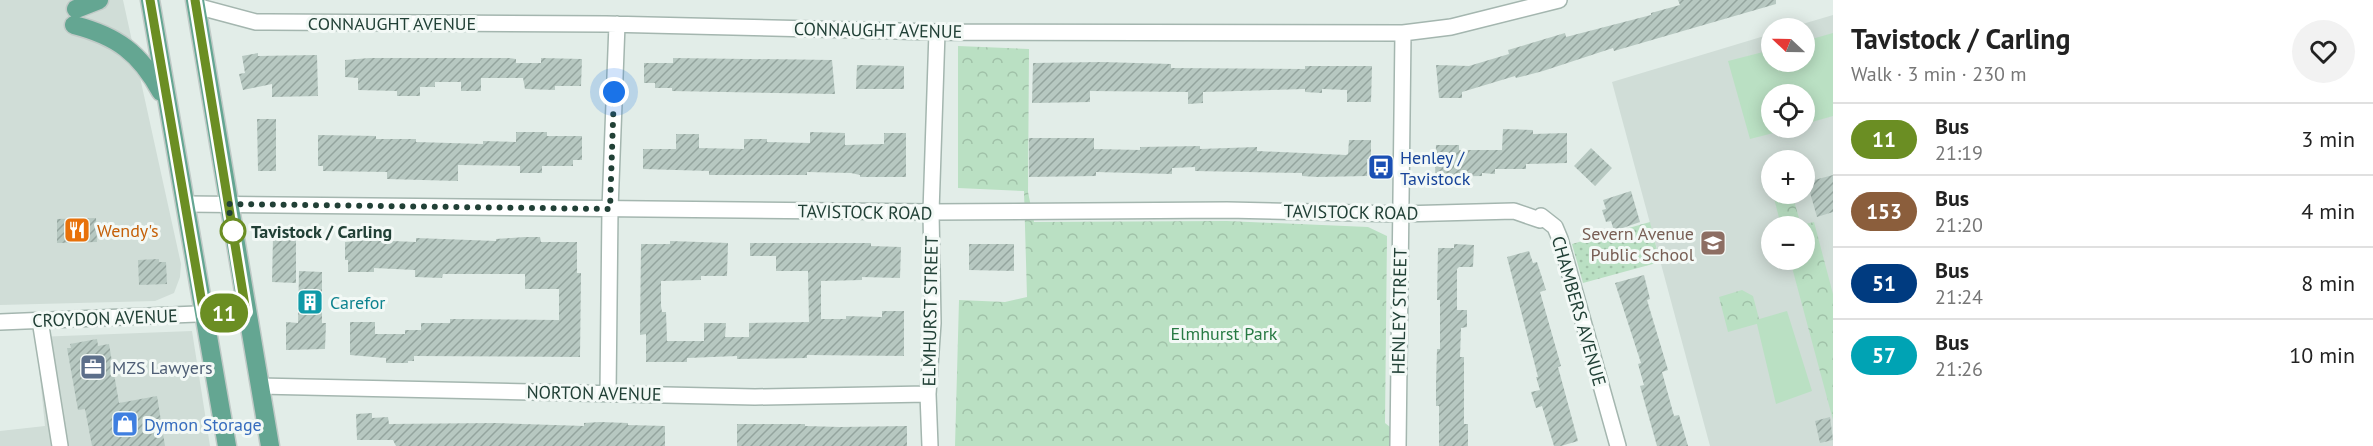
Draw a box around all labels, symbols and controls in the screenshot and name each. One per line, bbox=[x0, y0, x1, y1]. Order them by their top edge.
street label: CONNAUGHT AVENUE bbox=[308, 12, 476, 35]
street label: CONNAUGHT AVENUE bbox=[794, 17, 962, 43]
north arrow bbox=[1761, 18, 1815, 72]
map controls bbox=[1761, 18, 1815, 270]
text: Tavistock / Carling bbox=[1851, 20, 2071, 57]
button: heart bbox=[2292, 20, 2355, 83]
text: Walk · 3 min · 230 m bbox=[1851, 61, 2027, 87]
your location bbox=[599, 77, 629, 107]
button: locate bbox=[1761, 84, 1815, 138]
text: Bus bbox=[1935, 112, 1969, 140]
text: 3 min bbox=[2301, 125, 2355, 153]
text: 11 bbox=[1872, 126, 1896, 153]
text: 21:19 bbox=[1935, 140, 1983, 166]
place label: Henley / Tavistock bbox=[1400, 146, 1471, 190]
button: + bbox=[1761, 150, 1815, 204]
bus stop icon: Henley / Tavistock bbox=[1366, 152, 1396, 182]
text: Bus bbox=[1935, 184, 1969, 212]
text: 4 min bbox=[2301, 197, 2355, 225]
text: 153 bbox=[1866, 198, 1902, 225]
street label: TAVISTOCK ROAD bbox=[798, 199, 932, 225]
street label: TAVISTOCK ROAD bbox=[1284, 199, 1418, 225]
text: 21:20 bbox=[1935, 212, 1983, 238]
restaurant icon: Wendy's bbox=[62, 215, 92, 245]
button: − bbox=[1761, 216, 1815, 270]
marker: Tavistock / Carling bbox=[220, 218, 246, 244]
place label: Wendy's bbox=[97, 219, 159, 242]
place label: Tavistock / Carling bbox=[251, 220, 392, 243]
place label: Severn Avenue Public School bbox=[1582, 222, 1695, 266]
school or university icon: Severn Avenue Public School bbox=[1698, 228, 1728, 258]
street label: CHAMBERS AVENUE bbox=[1547, 233, 1611, 389]
street label: ELMHURST STREET bbox=[917, 235, 943, 387]
street label: HENLEY STREET bbox=[1386, 247, 1412, 375]
text: Bus bbox=[1935, 256, 1969, 284]
text: 8 min bbox=[2301, 269, 2355, 297]
text: 51 bbox=[1872, 270, 1896, 297]
text: 21:24 bbox=[1935, 284, 1983, 310]
building icon: Carefor bbox=[295, 287, 325, 317]
place label: Carefor bbox=[330, 291, 385, 314]
line badge: 11 bbox=[197, 294, 251, 332]
text: 11 bbox=[212, 300, 236, 327]
street label: CROYDON AVENUE bbox=[32, 304, 178, 332]
park label: Elmhurst Park bbox=[1171, 322, 1278, 345]
text: Bus bbox=[1935, 328, 1969, 356]
text: 10 min bbox=[2289, 341, 2355, 369]
text: 57 bbox=[1872, 342, 1896, 369]
office icon: MZS Lawyers bbox=[78, 352, 108, 382]
place label: MZS Lawyers bbox=[112, 356, 213, 379]
text: 21:26 bbox=[1935, 356, 1983, 382]
street label: NORTON AVENUE bbox=[526, 380, 662, 406]
shop icon: Dymon Storage bbox=[110, 409, 140, 439]
place label: Dymon Storage bbox=[144, 413, 262, 436]

